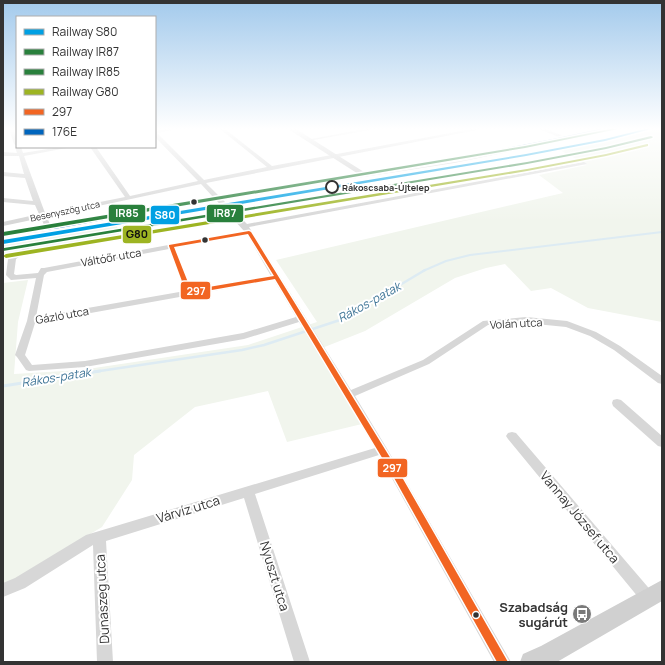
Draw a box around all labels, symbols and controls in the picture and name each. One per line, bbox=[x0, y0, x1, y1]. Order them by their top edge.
legend bbox=[16, 16, 156, 148]
text: Railway S80 bbox=[52, 23, 117, 40]
text: Railway IR87 bbox=[52, 43, 119, 60]
text: Railway IR85 bbox=[52, 63, 120, 80]
text: Railway G80 bbox=[52, 83, 118, 100]
text: 297 bbox=[52, 103, 72, 120]
text: 176E bbox=[52, 123, 77, 140]
marker: Rákoscsaba-Újtelep bbox=[325, 180, 339, 194]
place label: Rákoscsaba-Újtelep bbox=[342, 181, 430, 194]
street label: Besenyszög utca bbox=[29, 197, 101, 225]
unlabelled marker bbox=[189, 197, 199, 207]
line badge: IR85 bbox=[108, 204, 146, 223]
line badge: IR87 bbox=[206, 204, 244, 223]
text: IR85 bbox=[115, 205, 139, 220]
line badge: S80 bbox=[150, 205, 180, 225]
text: IR87 bbox=[214, 205, 237, 220]
text: S80 bbox=[154, 207, 176, 222]
line badge: G80 bbox=[122, 225, 152, 244]
text: G80 bbox=[126, 226, 148, 241]
unlabelled marker bbox=[200, 235, 210, 245]
street label: Váltóőr utca bbox=[80, 244, 142, 270]
water label: Rákos-patak bbox=[334, 277, 405, 326]
line badge: 297 bbox=[180, 281, 211, 300]
text: 297 bbox=[186, 283, 206, 298]
street label: Gázló utca bbox=[34, 303, 90, 327]
street label: Volán utca bbox=[489, 314, 543, 332]
water label: Rákos-patak bbox=[20, 363, 94, 391]
line badge: 297 bbox=[377, 458, 408, 478]
text: 297 bbox=[382, 460, 402, 475]
street label: Vannay József utca bbox=[536, 467, 624, 567]
street label: Várvíz utca bbox=[154, 491, 222, 527]
street label: Nyuszt utca bbox=[256, 539, 294, 613]
street label: Dunaszeg utca bbox=[91, 554, 113, 644]
place label: Szabadság sugárút bbox=[499, 598, 568, 631]
bus stop icon: Szabadság sugárút bbox=[571, 603, 593, 625]
unlabelled marker bbox=[471, 610, 481, 620]

